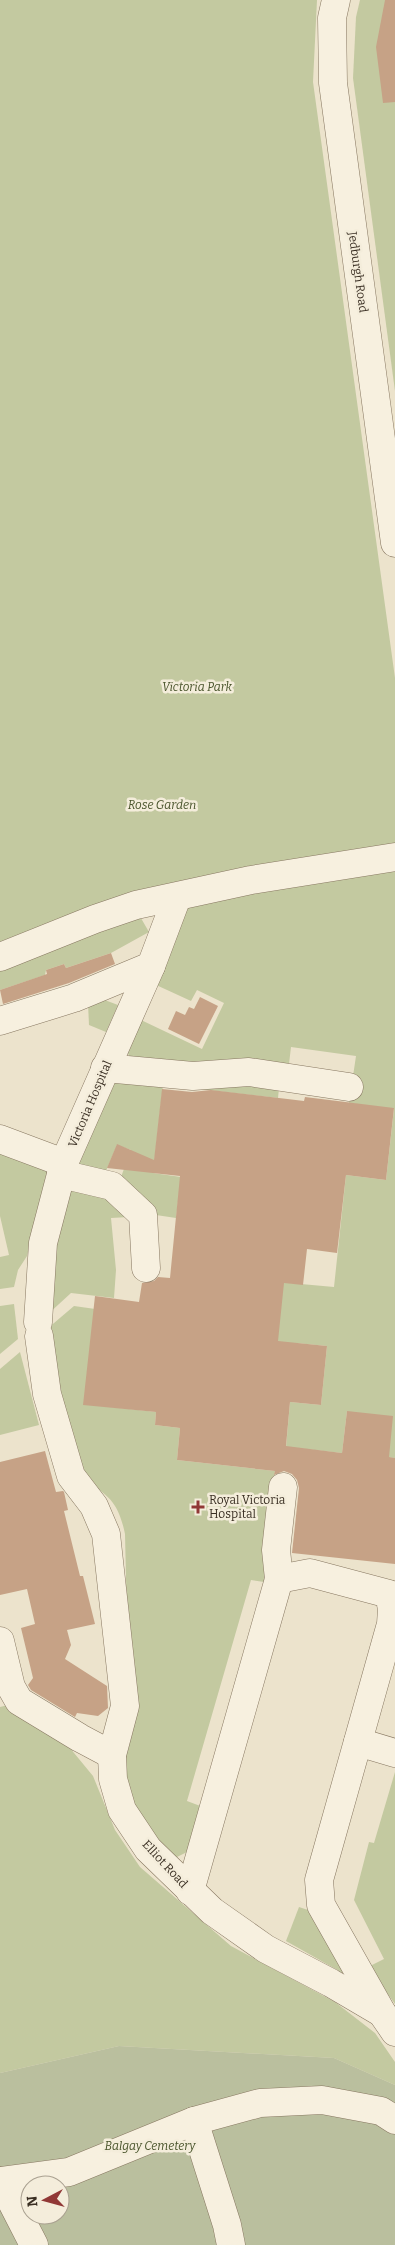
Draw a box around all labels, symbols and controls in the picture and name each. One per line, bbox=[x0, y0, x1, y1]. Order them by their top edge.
street label: Jedburgh Road bbox=[345, 230, 371, 313]
park label: Victoria Park bbox=[162, 680, 233, 694]
park label: Rose Garden bbox=[128, 798, 196, 812]
street label: Victoria Hospital bbox=[65, 1058, 115, 1150]
place label: Royal Victoria Hospital bbox=[209, 1493, 286, 1521]
marker: Royal Victoria Hospital bbox=[191, 1500, 205, 1514]
street label: Elliot Road bbox=[139, 1837, 191, 1891]
park label: Balgay Cemetery bbox=[105, 2139, 196, 2153]
north arrow bbox=[20, 2175, 70, 2225]
text: N bbox=[24, 2195, 42, 2208]

